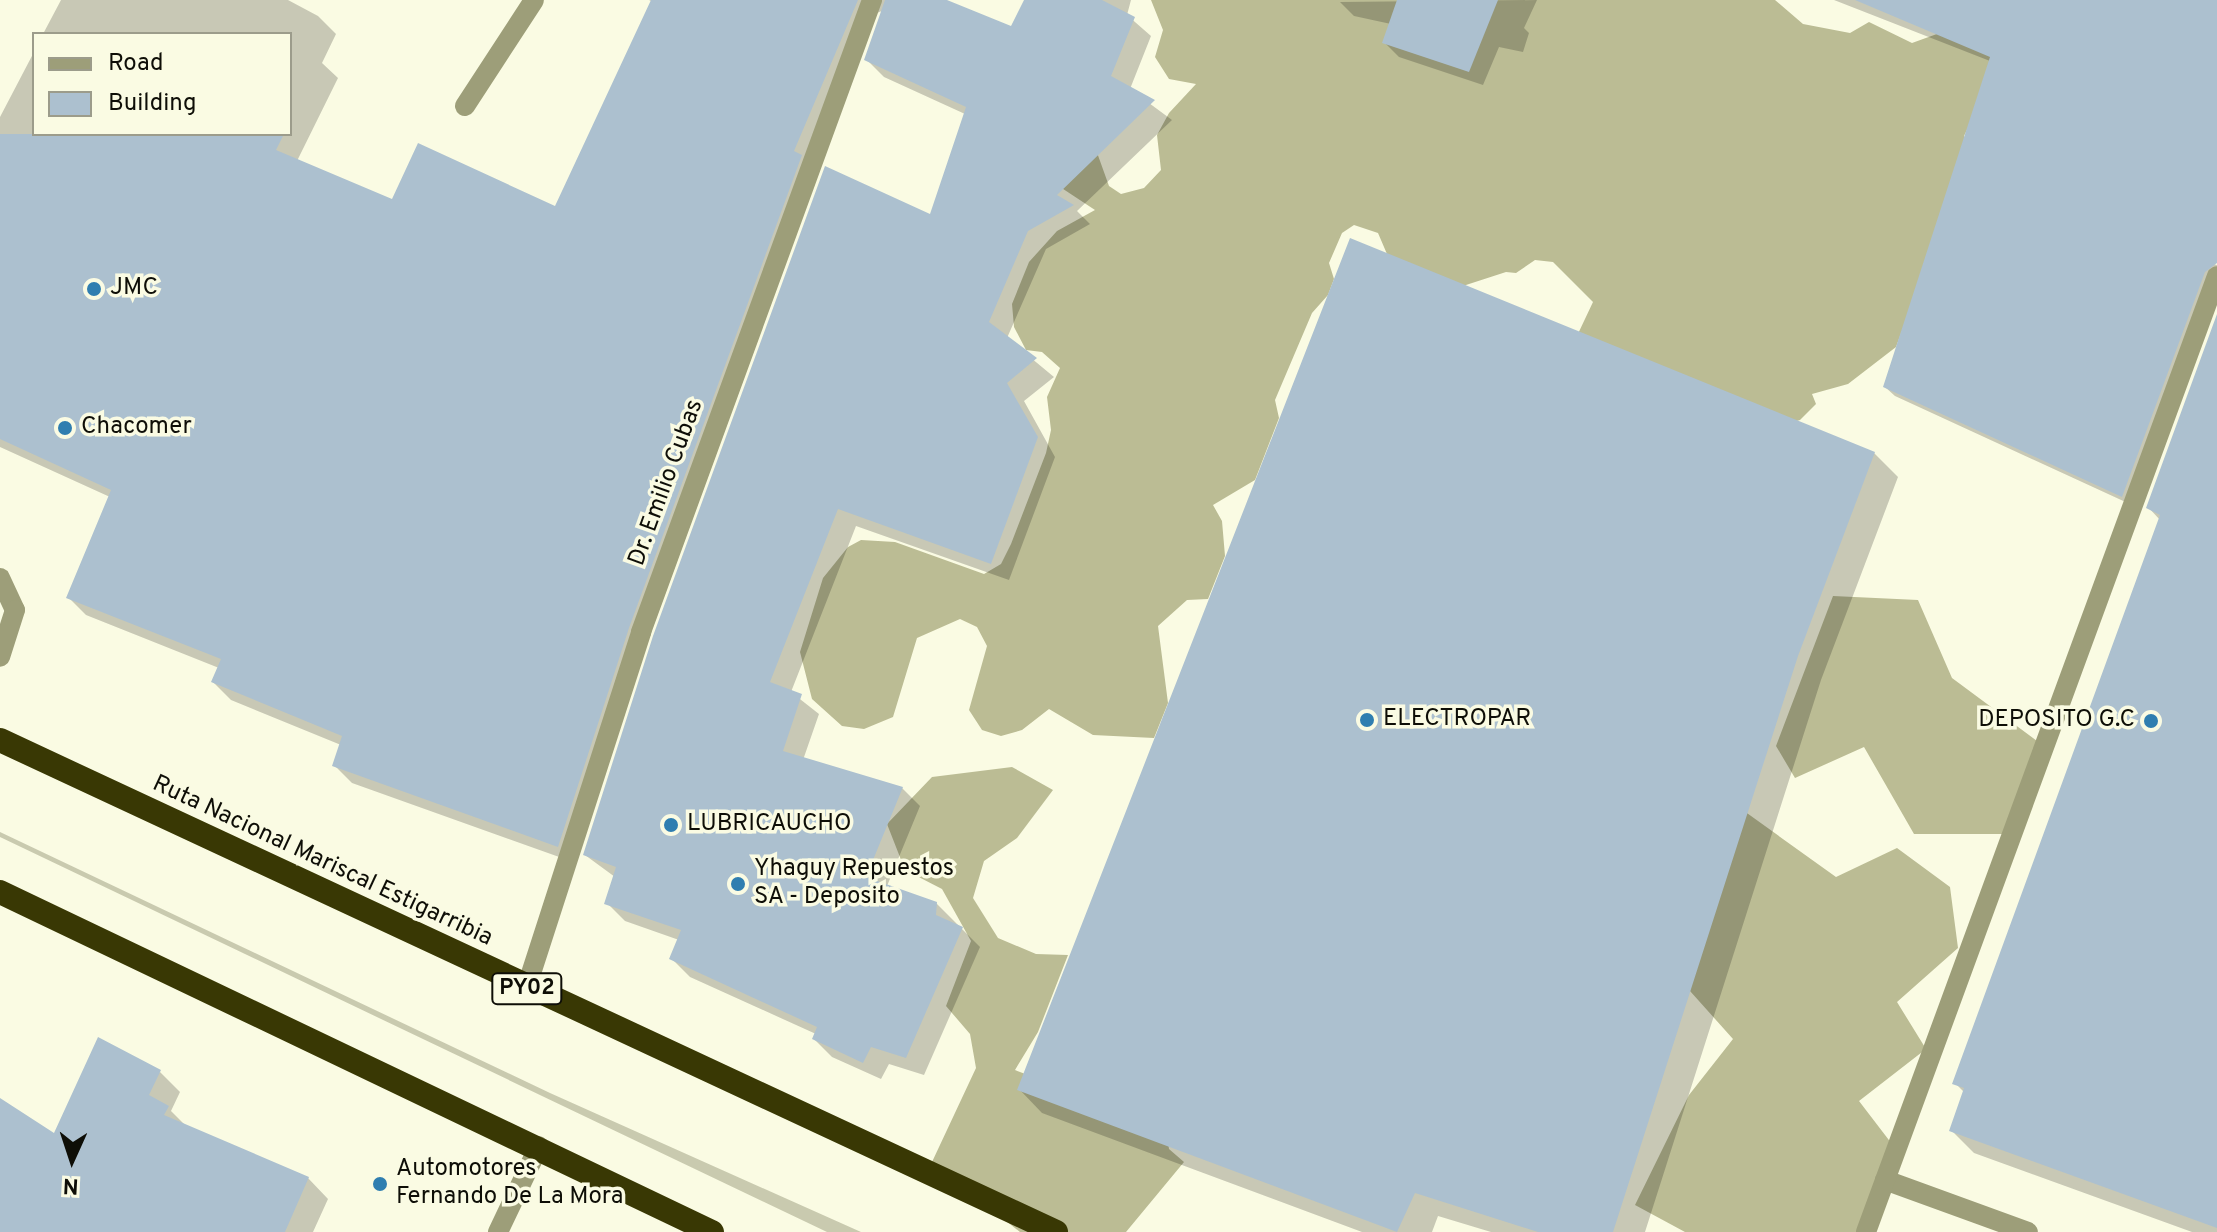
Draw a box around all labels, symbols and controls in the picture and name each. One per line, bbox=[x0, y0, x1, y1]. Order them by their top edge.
legend bbox=[32, 32, 292, 136]
text: Road bbox=[108, 49, 164, 79]
text: Building bbox=[108, 89, 197, 119]
place label: JMC bbox=[110, 275, 158, 303]
marker: JMC bbox=[85, 280, 103, 298]
street label: Dr. Emilio Cubas bbox=[624, 396, 710, 570]
place label: Chacomer bbox=[81, 414, 192, 442]
marker: Chacomer bbox=[56, 419, 74, 437]
place label: ELECTROPAR bbox=[1383, 706, 1531, 734]
place label: DEPOSITO G.C bbox=[1978, 707, 2135, 735]
marker: ELECTROPAR bbox=[1358, 711, 1376, 729]
marker: DEPOSITO G.C bbox=[2142, 712, 2160, 730]
street label: Ruta Nacional Mariscal Estigarribia bbox=[147, 770, 497, 954]
place label: LUBRICAUCHO bbox=[687, 811, 852, 839]
marker: LUBRICAUCHO bbox=[662, 816, 680, 834]
place label: Yhaguy Repuestos SA - Deposito bbox=[754, 856, 954, 912]
marker: Yhaguy Repuestos SA - Deposito bbox=[729, 875, 747, 893]
road number: PY02 bbox=[491, 971, 563, 1007]
north arrow bbox=[32, 1120, 112, 1200]
place label: Automotores Fernando De La Mora bbox=[396, 1156, 623, 1212]
text: N bbox=[62, 1171, 79, 1198]
marker: Automotores Fernando De La Mora bbox=[371, 1175, 389, 1193]

